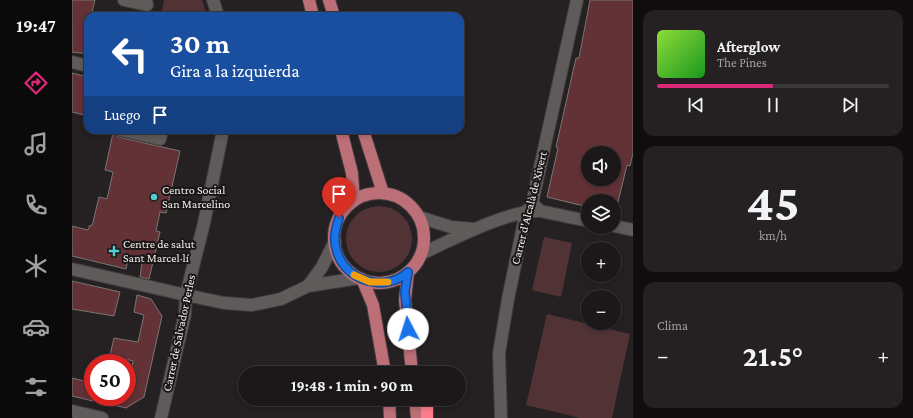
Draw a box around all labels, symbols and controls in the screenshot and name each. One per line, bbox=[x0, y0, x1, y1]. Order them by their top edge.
text: 19:47 bbox=[16, 16, 56, 36]
icon: left bbox=[104, 28, 156, 80]
text: 30 m bbox=[170, 28, 230, 59]
text: Afterglow bbox=[717, 39, 780, 55]
text: The Pines bbox=[717, 55, 767, 70]
text: Gira a la izquierda bbox=[170, 61, 300, 81]
icon: directions bbox=[22, 69, 50, 97]
icon: previous bbox=[685, 94, 707, 116]
icon: pause bbox=[762, 94, 784, 116]
icon: next bbox=[839, 94, 861, 116]
icon: arrive bbox=[149, 104, 171, 126]
text: Luego bbox=[104, 107, 141, 123]
icon: music bbox=[22, 130, 50, 158]
map controls bbox=[581, 146, 621, 330]
button: sound bbox=[581, 146, 621, 186]
street label: Carrer d'Alcalà de Xivert bbox=[508, 149, 550, 266]
text: 45 bbox=[746, 173, 800, 231]
pin bbox=[322, 177, 356, 218]
place label: Centro Social San Marcelino bbox=[162, 183, 230, 211]
icon: arrive bbox=[328, 183, 350, 205]
icon: phone bbox=[22, 191, 50, 219]
marker: Centro Social San Marcelino bbox=[149, 192, 159, 202]
button: layers bbox=[581, 194, 621, 234]
text: km/h bbox=[759, 228, 787, 243]
place label: Centre de salut Sant Marcel·lí bbox=[123, 237, 196, 265]
button: + bbox=[581, 242, 621, 282]
marker: Centre de salut Sant Marcel·lí bbox=[108, 245, 120, 257]
icon: climate bbox=[22, 252, 50, 280]
street label: Carrer de Salvador Perles bbox=[160, 273, 198, 393]
button: − bbox=[581, 290, 621, 330]
position arrow bbox=[387, 308, 429, 350]
icon: car bbox=[22, 313, 50, 341]
text: Clima bbox=[657, 318, 688, 333]
text: 21.5° bbox=[743, 339, 803, 372]
text: − bbox=[657, 343, 669, 368]
text: + bbox=[877, 343, 889, 368]
speed limit sign: 50 bbox=[84, 354, 136, 406]
icon: filters bbox=[22, 373, 50, 401]
text: 19:48 · 1 min · 90 m bbox=[291, 378, 413, 394]

